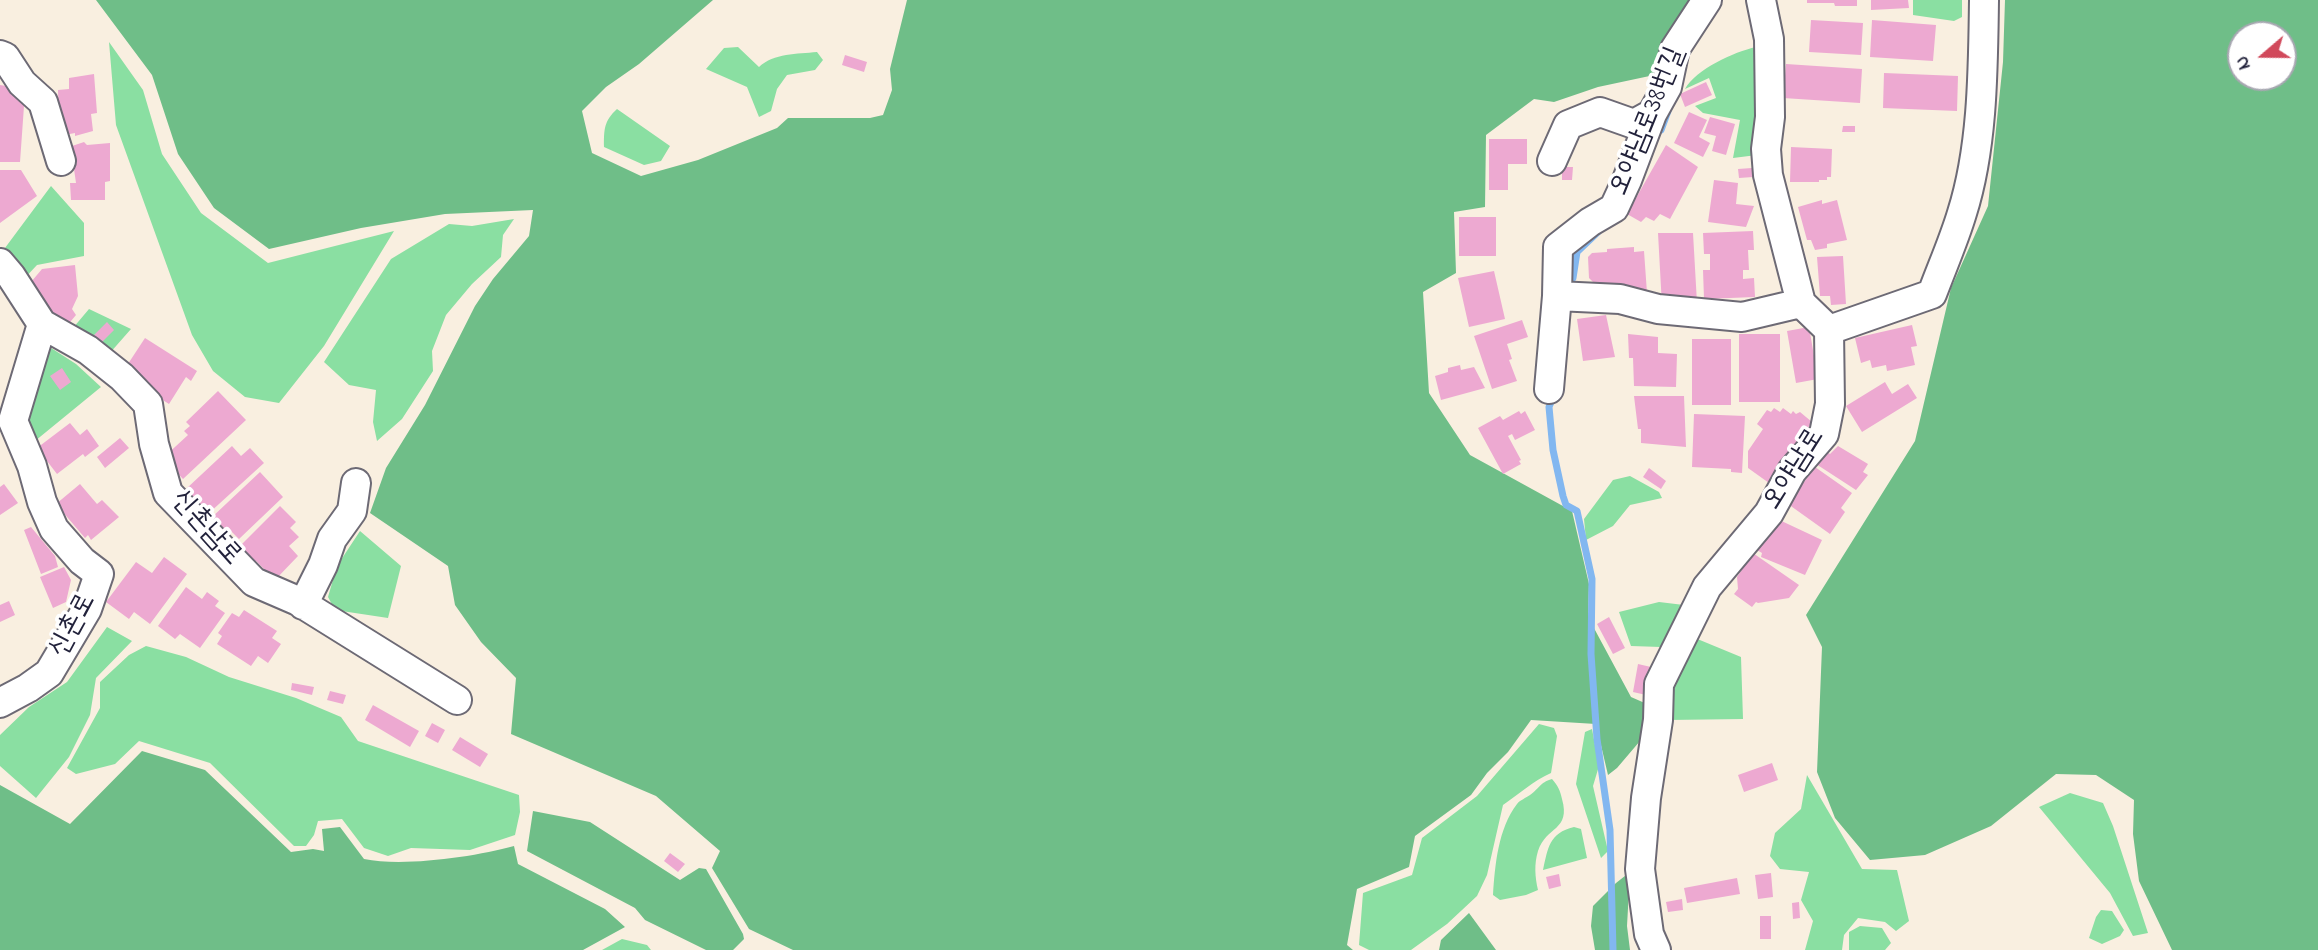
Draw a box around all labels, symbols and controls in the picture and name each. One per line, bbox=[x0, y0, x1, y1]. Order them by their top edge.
north arrow bbox=[2227, 21, 2297, 91]
street label: 오야남로38번길 bbox=[1604, 43, 1694, 201]
text: N bbox=[2229, 52, 2259, 73]
street label: 오야남로 bbox=[1757, 423, 1833, 517]
street label: 신촌남로 bbox=[162, 484, 248, 574]
street label: 신촌로 bbox=[43, 588, 105, 664]

